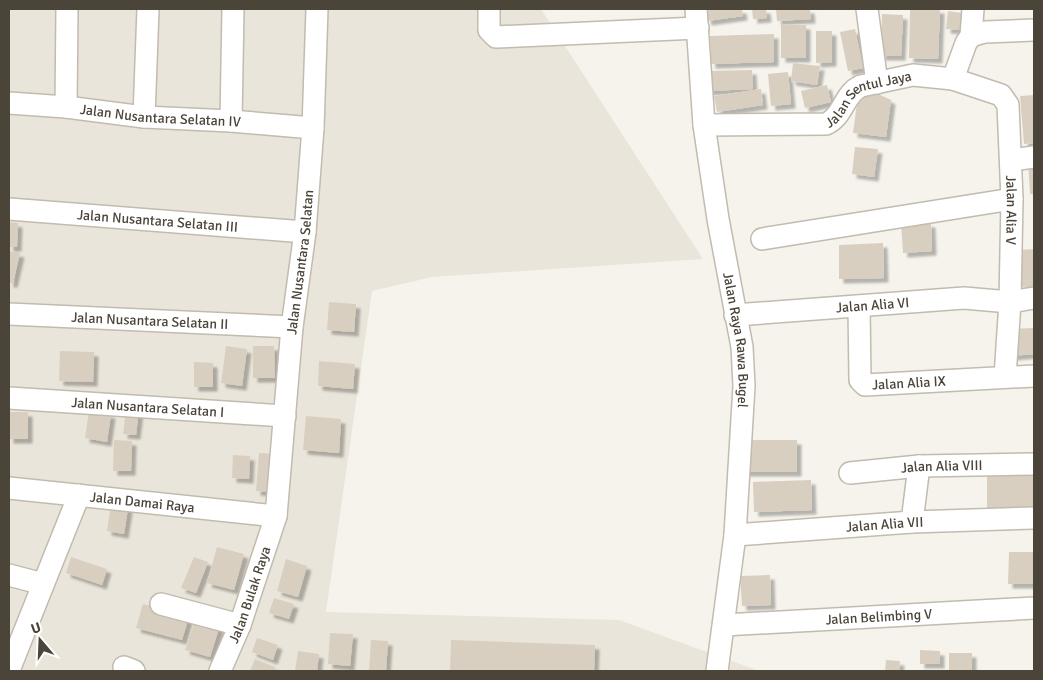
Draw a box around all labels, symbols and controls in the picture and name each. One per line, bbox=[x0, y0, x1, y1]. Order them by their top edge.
street label: Jalan Sentul Jaya bbox=[822, 68, 913, 132]
street label: Jalan Nusantara Selatan IV bbox=[79, 101, 241, 131]
street label: Jalan Alia V bbox=[1002, 175, 1020, 245]
street label: Jalan Nusantara Selatan bbox=[283, 189, 317, 335]
street label: Jalan Nusantara Selatan III bbox=[76, 206, 239, 236]
street label: Jalan Raya Rawa Bugel bbox=[719, 271, 752, 408]
street label: Jalan Alia VI bbox=[835, 294, 910, 316]
street label: Jalan Nusantara Selatan II bbox=[71, 309, 229, 333]
street label: Jalan Alia IX bbox=[872, 373, 946, 394]
street label: Jalan Nusantara Selatan I bbox=[71, 394, 225, 421]
street label: Jalan Alia VIII bbox=[900, 457, 983, 477]
street label: Jalan Damai Raya bbox=[89, 489, 195, 516]
street label: Jalan Alia VII bbox=[845, 514, 924, 536]
street label: Jalan Bulak Raya bbox=[225, 544, 274, 646]
street label: Jalan Belimbing V bbox=[825, 606, 933, 628]
north arrow bbox=[15, 615, 65, 665]
text: U bbox=[29, 619, 43, 638]

